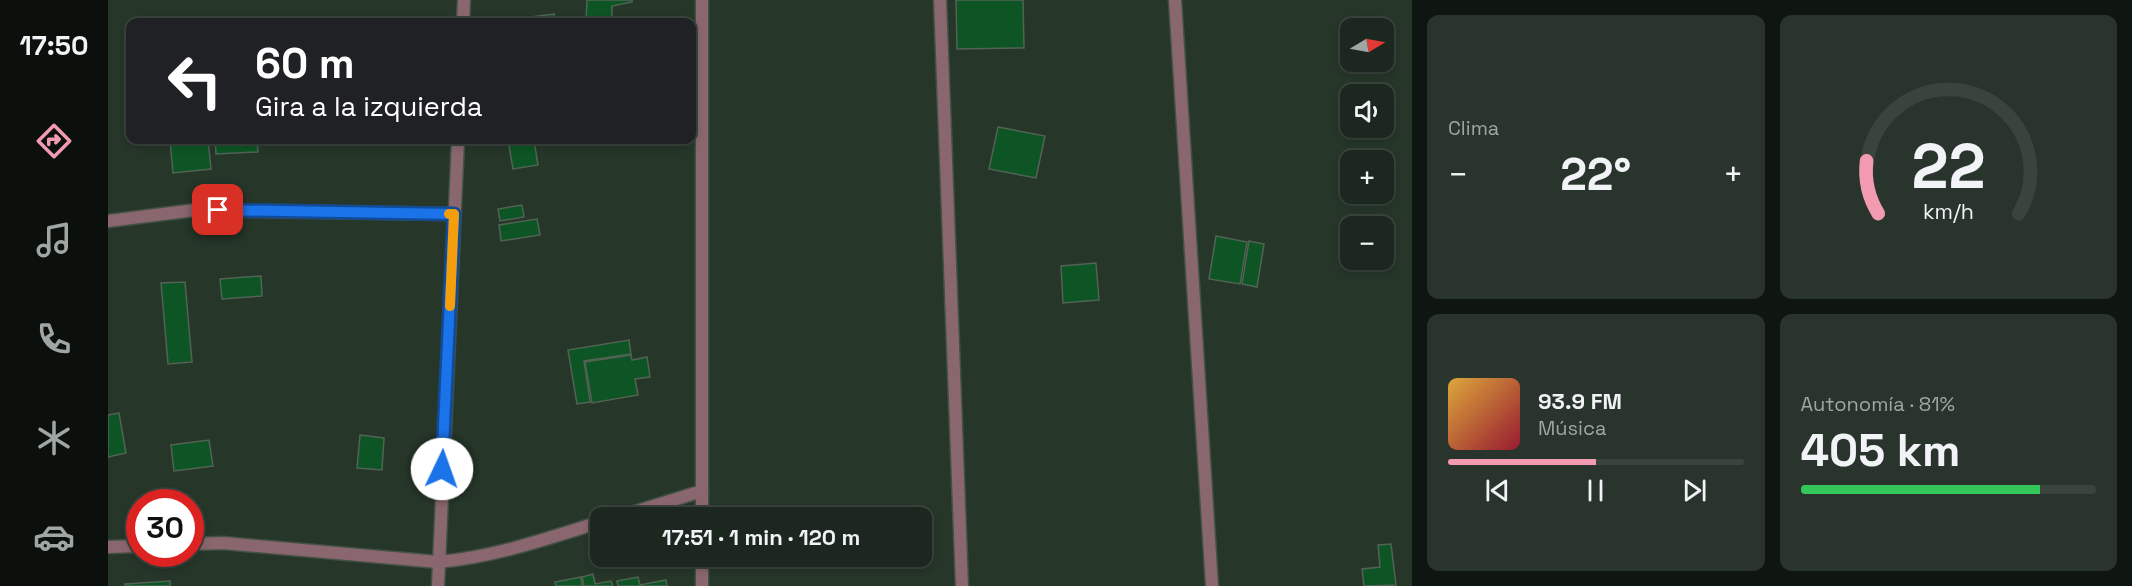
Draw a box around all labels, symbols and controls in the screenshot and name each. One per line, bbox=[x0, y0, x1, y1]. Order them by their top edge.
north arrow bbox=[1340, 18, 1394, 72]
map controls bbox=[1340, 18, 1394, 270]
text: 17:50 bbox=[20, 28, 88, 63]
text: 60 m bbox=[255, 37, 355, 90]
icon: left bbox=[156, 42, 234, 120]
button: sound bbox=[1340, 84, 1394, 138]
text: Gira a la izquierda bbox=[255, 89, 482, 124]
text: Clima bbox=[1448, 115, 1499, 141]
icon: directions bbox=[33, 120, 75, 162]
text: 22 bbox=[1911, 127, 1985, 206]
text: 22° bbox=[1560, 146, 1631, 203]
button: + bbox=[1340, 150, 1394, 204]
text: − bbox=[1448, 154, 1468, 196]
text: + bbox=[1723, 154, 1743, 196]
pin bbox=[192, 184, 243, 235]
icon: arrive bbox=[201, 193, 234, 226]
text: km/h bbox=[1923, 198, 1974, 225]
button: − bbox=[1340, 216, 1394, 270]
icon: music bbox=[33, 219, 75, 261]
icon: phone bbox=[33, 318, 75, 360]
text: 93.9 FM bbox=[1538, 387, 1622, 415]
text: Autonomía · 81% bbox=[1801, 391, 1955, 417]
text: Música bbox=[1538, 415, 1606, 441]
icon: climate bbox=[33, 417, 75, 459]
text: 405 km bbox=[1801, 422, 1961, 479]
position arrow bbox=[410, 437, 474, 501]
icon: previous bbox=[1481, 474, 1514, 507]
icon: pause bbox=[1579, 474, 1612, 507]
icon: next bbox=[1678, 474, 1711, 507]
speed limit sign: 30 bbox=[126, 489, 204, 567]
icon: car bbox=[33, 516, 75, 558]
text: 17:51 · 1 min · 120 m bbox=[662, 523, 860, 551]

